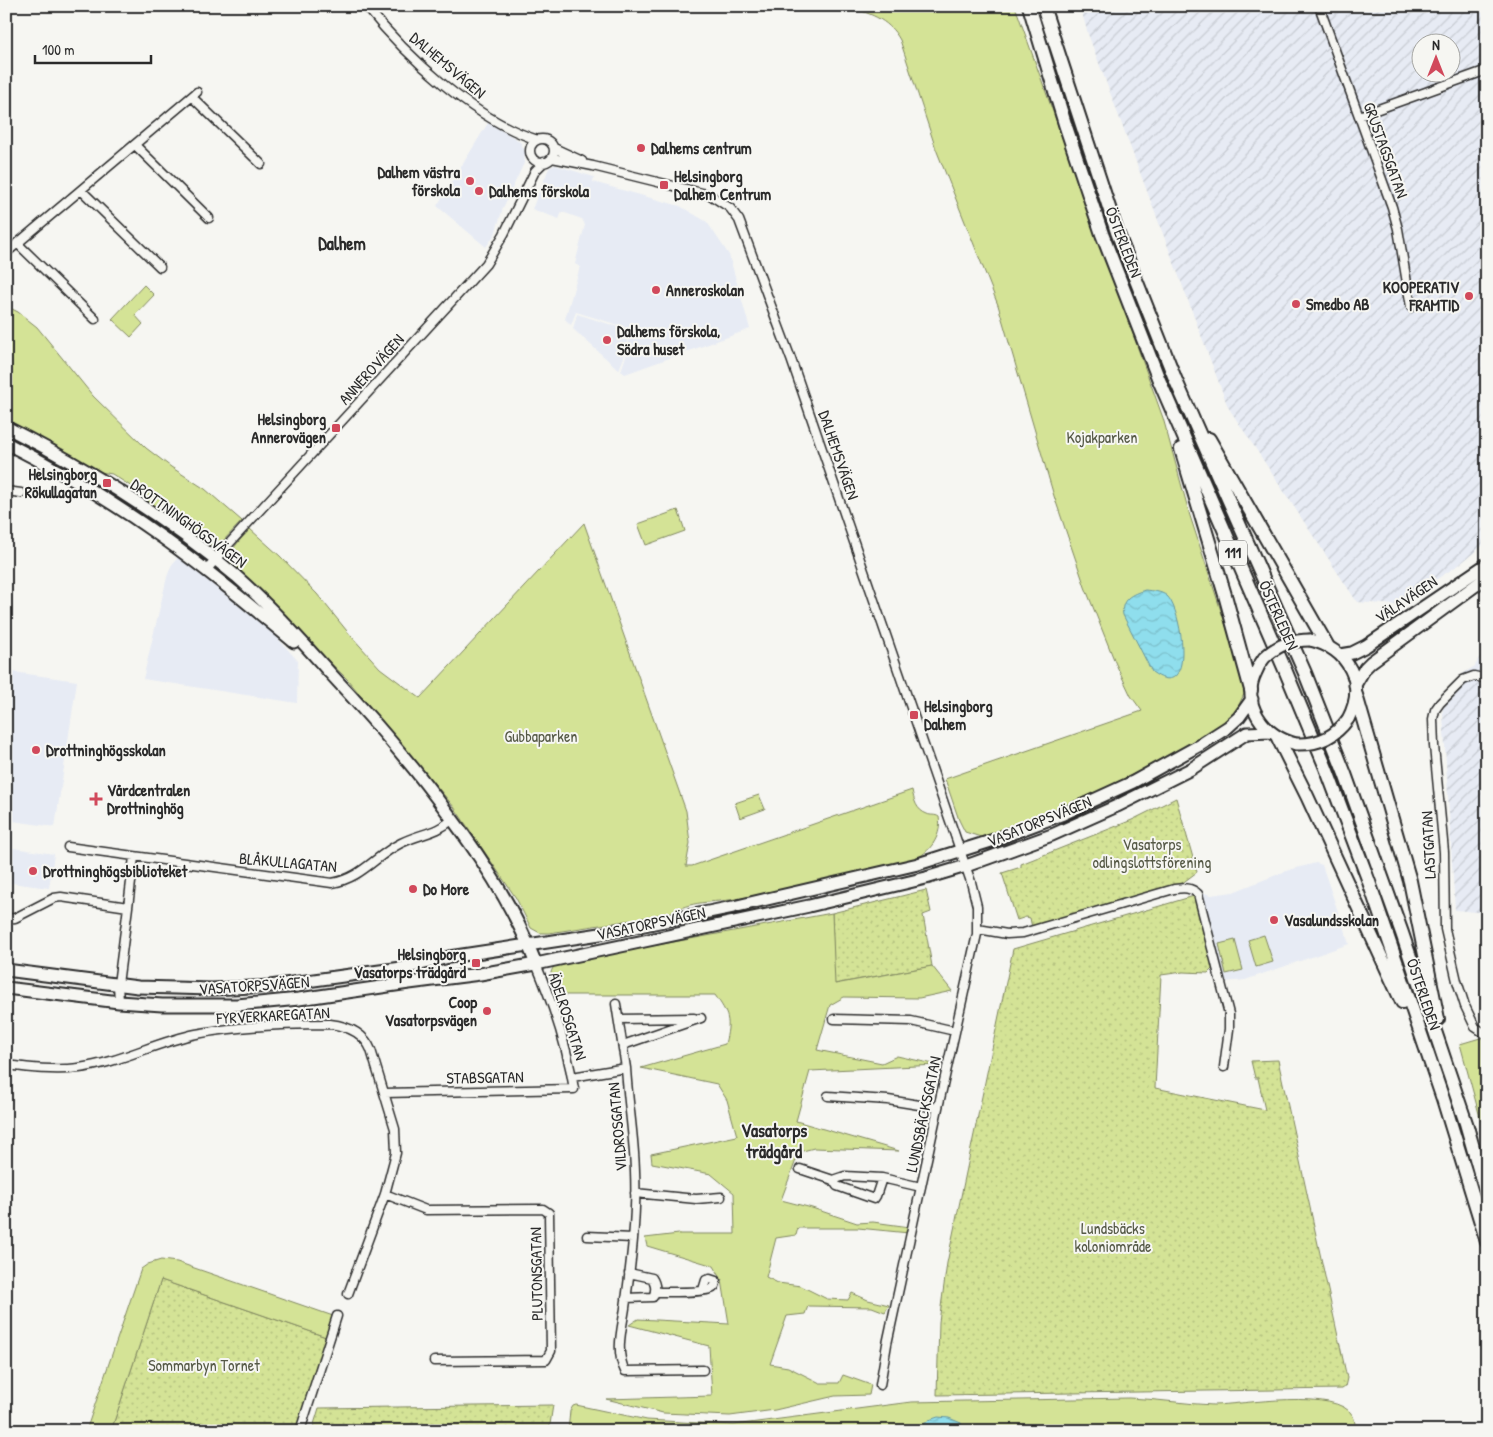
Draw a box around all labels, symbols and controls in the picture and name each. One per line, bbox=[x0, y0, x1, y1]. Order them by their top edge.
street label: DALHEMSVÄGEN bbox=[405, 27, 491, 103]
scale bar bbox=[35, 32, 151, 64]
north arrow bbox=[1410, 32, 1460, 82]
text: N bbox=[1432, 35, 1440, 54]
text: 100 m bbox=[42, 39, 75, 60]
street label: GRUSTAGSGATAN bbox=[1358, 99, 1414, 201]
place label: Dalhems centrum bbox=[651, 137, 752, 159]
marker: Dalhems centrum bbox=[635, 142, 647, 154]
place label: Dalhem västra förskola bbox=[377, 161, 461, 201]
place label: Helsingborg Dalhem Centrum bbox=[674, 165, 771, 205]
marker: Dalhem västra förskola bbox=[464, 175, 476, 187]
marker: Helsingborg Dalhem Centrum bbox=[658, 179, 670, 191]
place label: Dalhems förskola bbox=[489, 180, 590, 202]
marker: Dalhems förskola bbox=[473, 185, 485, 197]
street label: ÖSTERLEDEN bbox=[1100, 203, 1148, 281]
district label: Dalhem bbox=[318, 231, 366, 256]
place label: KOOPERATIV FRAMTID bbox=[1383, 276, 1460, 316]
place label: Anneroskolan bbox=[666, 279, 744, 301]
marker: Anneroskolan bbox=[650, 284, 662, 296]
marker: KOOPERATIV FRAMTID bbox=[1463, 290, 1475, 302]
place label: Smedbo AB bbox=[1306, 293, 1369, 315]
marker: Smedbo AB bbox=[1290, 298, 1302, 310]
place label: Dalhems förskola, Södra huset bbox=[617, 320, 720, 360]
street label: ANNEROVÄGEN bbox=[333, 329, 409, 409]
marker: Dalhems förskola, Södra huset bbox=[601, 334, 613, 346]
place label: Helsingborg Annerovägen bbox=[251, 408, 326, 449]
street label: DALHEMSVÄGEN bbox=[813, 408, 865, 502]
marker: Helsingborg Annerovägen bbox=[330, 422, 342, 434]
park label: Kojakparken bbox=[1066, 426, 1138, 448]
place label: Helsingborg Rökullagatan bbox=[25, 463, 97, 504]
street label: DROTTNINGHÖGSVÄGEN bbox=[126, 473, 252, 573]
marker: Helsingborg Rökullagatan bbox=[101, 477, 113, 489]
road number: 111 bbox=[1219, 540, 1247, 566]
street label: VÄLAVÄGEN bbox=[1371, 570, 1441, 628]
street label: ÖSTERLEDEN bbox=[1254, 577, 1304, 653]
place label: Helsingborg Dalhem bbox=[924, 695, 993, 735]
marker: Helsingborg Dalhem bbox=[908, 709, 920, 721]
park label: Gubbaparken bbox=[504, 725, 578, 747]
place label: Drottninghögsskolan bbox=[46, 739, 166, 762]
marker: Drottninghögsskolan bbox=[30, 744, 42, 756]
place label: Vårdcentralen Drottninghög bbox=[107, 779, 190, 820]
street label: VASATORPSVÄGEN bbox=[984, 790, 1094, 852]
marker: Vårdcentralen Drottninghög bbox=[89, 792, 103, 806]
street label: LASTGATAN bbox=[1415, 811, 1441, 879]
park label: Vasatorps odlingslottsförening bbox=[1093, 833, 1211, 873]
street label: BLÅKULLAGATAN bbox=[238, 847, 338, 877]
place label: Drottninghögsbiblioteket bbox=[43, 860, 188, 883]
marker: Drottninghögsbiblioteket bbox=[27, 865, 39, 877]
place label: Do More bbox=[423, 878, 470, 900]
marker: Do More bbox=[407, 883, 419, 895]
street label: VASATORPSVÄGEN bbox=[595, 901, 707, 945]
place label: Vasalundsskolan bbox=[1284, 909, 1379, 931]
marker: Vasalundsskolan bbox=[1268, 914, 1280, 926]
place label: Helsingborg Vasatorps trädgård bbox=[354, 943, 467, 984]
street label: ÖSTERLEDEN bbox=[1402, 955, 1446, 1033]
marker: Helsingborg Vasatorps trädgård bbox=[470, 957, 482, 969]
street label: ÄDELROSGATAN bbox=[543, 969, 593, 1063]
street label: VASATORPSVÄGEN bbox=[198, 970, 310, 1000]
place label: Coop Vasatorpsvägen bbox=[385, 991, 477, 1032]
street label: FYRVERKAREGATAN bbox=[215, 1001, 330, 1029]
marker: Coop Vasatorpsvägen bbox=[481, 1005, 493, 1017]
street label: LUNDSBÄCKSGATAN bbox=[900, 1054, 946, 1174]
street label: STABSGATAN bbox=[446, 1065, 524, 1089]
street label: VILDROSGATAN bbox=[602, 1082, 632, 1172]
district label: Vasatorps trädgård bbox=[741, 1118, 807, 1165]
park label: Lundsbäcks koloniområde bbox=[1075, 1217, 1152, 1257]
street label: PLUTONSGATAN bbox=[524, 1227, 548, 1321]
park label: Sommarbyn Tornet bbox=[148, 1354, 260, 1376]

